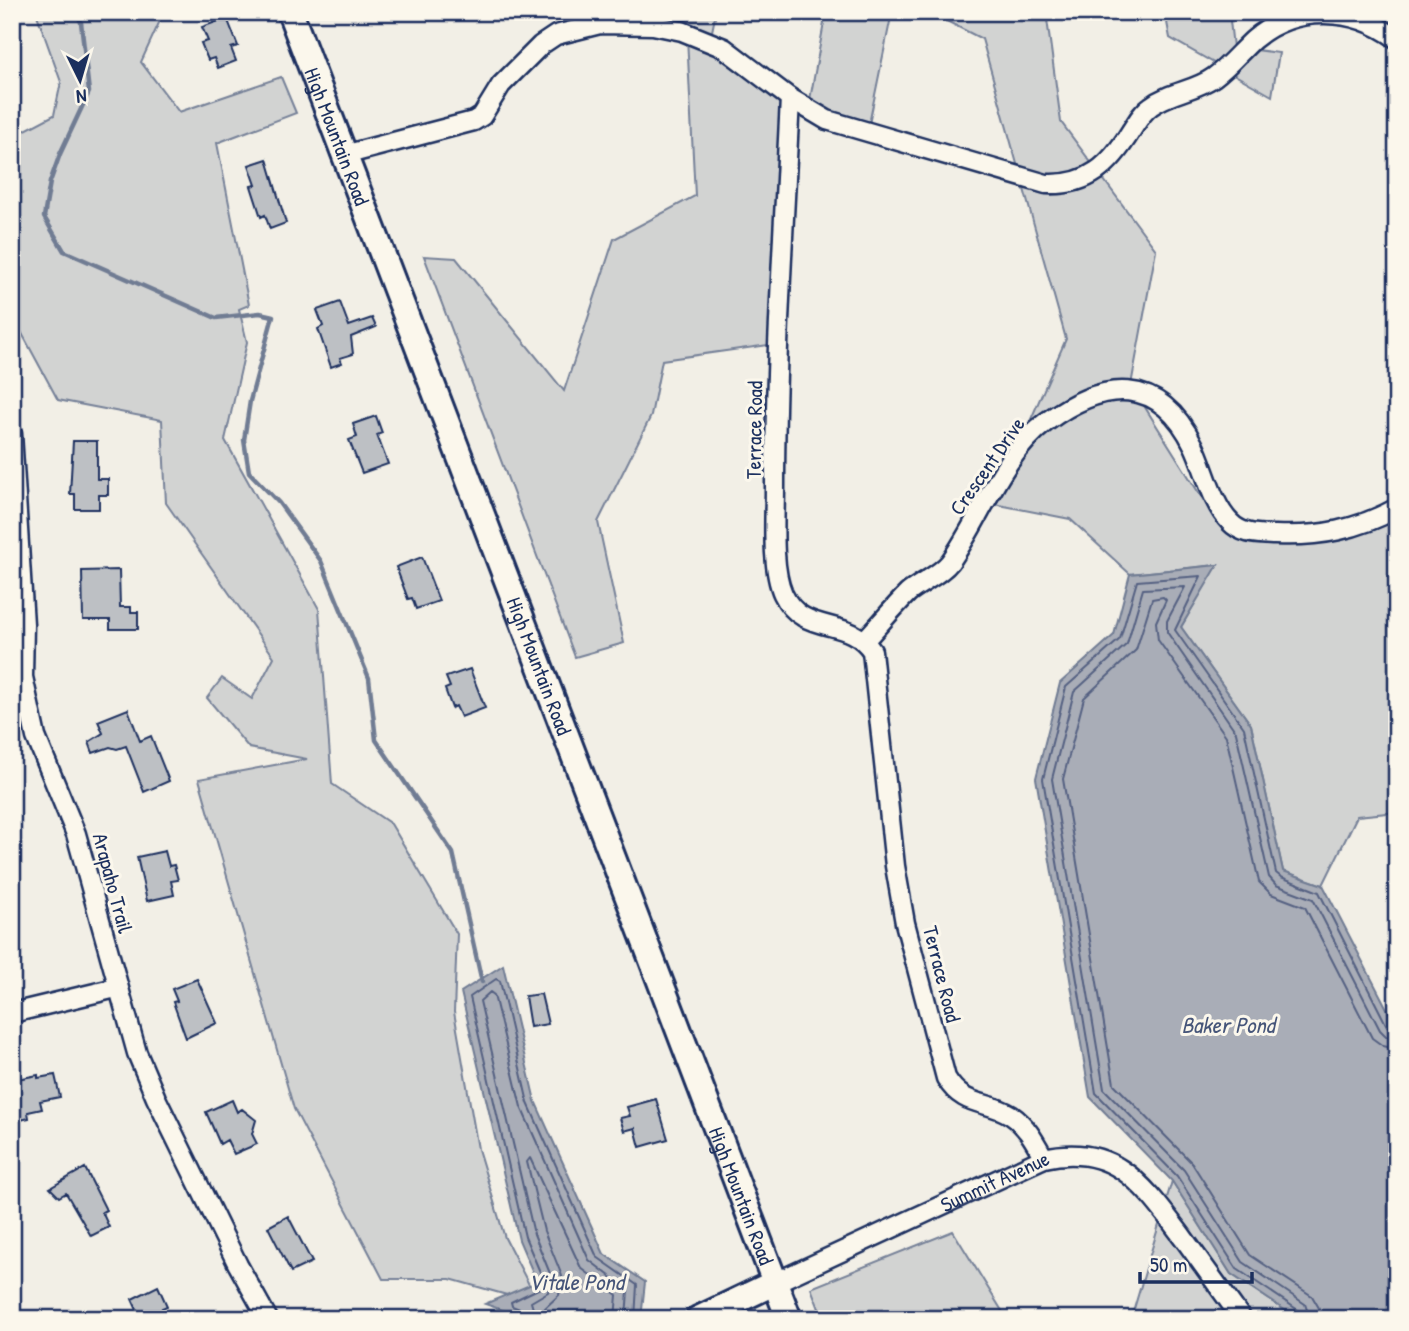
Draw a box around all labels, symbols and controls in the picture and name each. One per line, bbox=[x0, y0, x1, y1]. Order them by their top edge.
north arrow bbox=[46, 46, 116, 116]
street label: High Mountain Road bbox=[298, 63, 377, 209]
text: N bbox=[75, 84, 88, 110]
street label: Terrace Road bbox=[739, 381, 769, 479]
street label: Crescent Drive bbox=[943, 411, 1031, 521]
street label: High Mountain Road bbox=[500, 593, 579, 739]
street label: Arapaho Trail bbox=[86, 830, 140, 937]
street label: Terrace Road bbox=[916, 923, 968, 1025]
water label: Baker Pond bbox=[1181, 1009, 1279, 1040]
street label: High Mountain Road bbox=[702, 1123, 781, 1269]
street label: Summit Avenue bbox=[935, 1143, 1054, 1219]
scale bar bbox=[1140, 1240, 1252, 1284]
text: 50 m bbox=[1150, 1250, 1187, 1279]
water label: Vitale Pond bbox=[528, 1266, 628, 1297]

